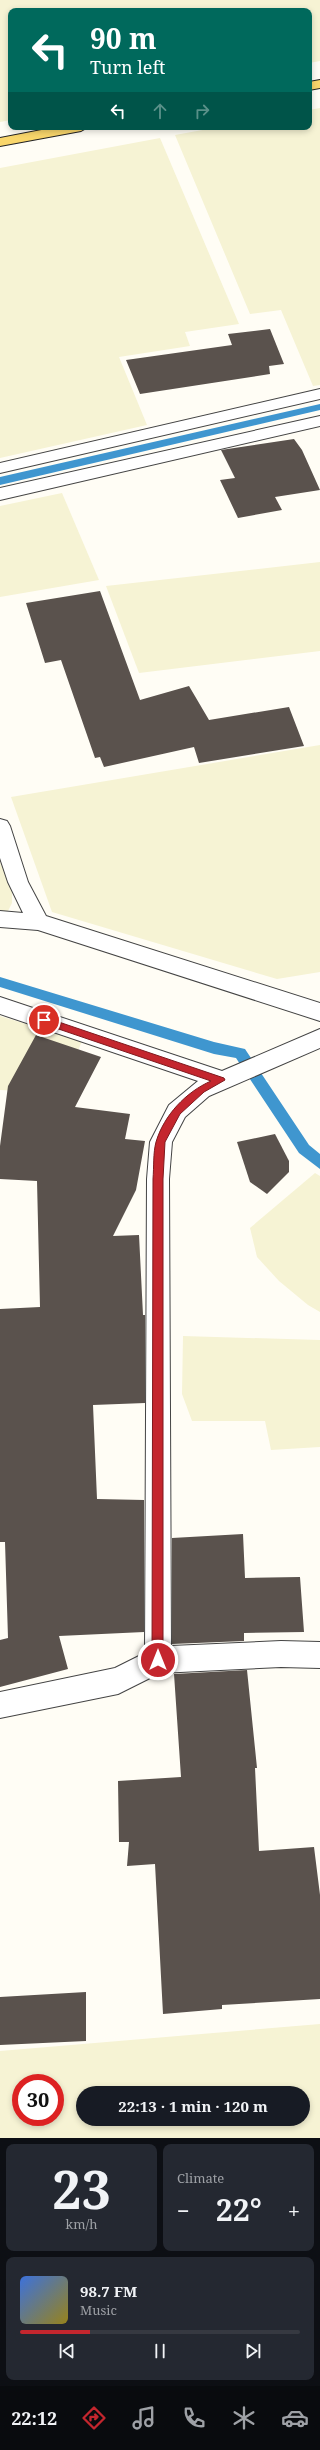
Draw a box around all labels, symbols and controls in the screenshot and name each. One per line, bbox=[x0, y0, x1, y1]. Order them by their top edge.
text: 90 m bbox=[90, 19, 157, 57]
icon: left bbox=[24, 24, 76, 76]
text: Turn left bbox=[90, 55, 165, 79]
icon: left bbox=[107, 100, 129, 122]
icon: ahead bbox=[149, 100, 171, 122]
icon: right bbox=[191, 100, 213, 122]
pin bbox=[27, 1003, 61, 1037]
icon: arrive bbox=[33, 1009, 55, 1031]
position arrow bbox=[137, 1639, 179, 1681]
speed limit sign: 30 bbox=[12, 2074, 64, 2126]
text: 22:13 · 1 min · 120 m bbox=[118, 2096, 268, 2116]
text: 23 bbox=[52, 2153, 111, 2224]
text: Climate bbox=[177, 2169, 224, 2187]
text: 22° bbox=[216, 2189, 262, 2230]
text: − bbox=[177, 2195, 190, 2225]
text: + bbox=[288, 2195, 300, 2225]
text: km/h bbox=[66, 2215, 97, 2233]
text: 98.7 FM bbox=[80, 2281, 137, 2301]
text: Music bbox=[80, 2301, 117, 2319]
icon: previous bbox=[56, 2340, 78, 2362]
icon: pause bbox=[149, 2340, 171, 2362]
icon: next bbox=[242, 2340, 264, 2362]
icon: directions bbox=[80, 2404, 108, 2432]
icon: music bbox=[130, 2404, 158, 2432]
icon: phone bbox=[180, 2404, 208, 2432]
icon: climate bbox=[230, 2404, 258, 2432]
icon: car bbox=[281, 2404, 309, 2432]
text: 22:12 bbox=[11, 2406, 57, 2430]

